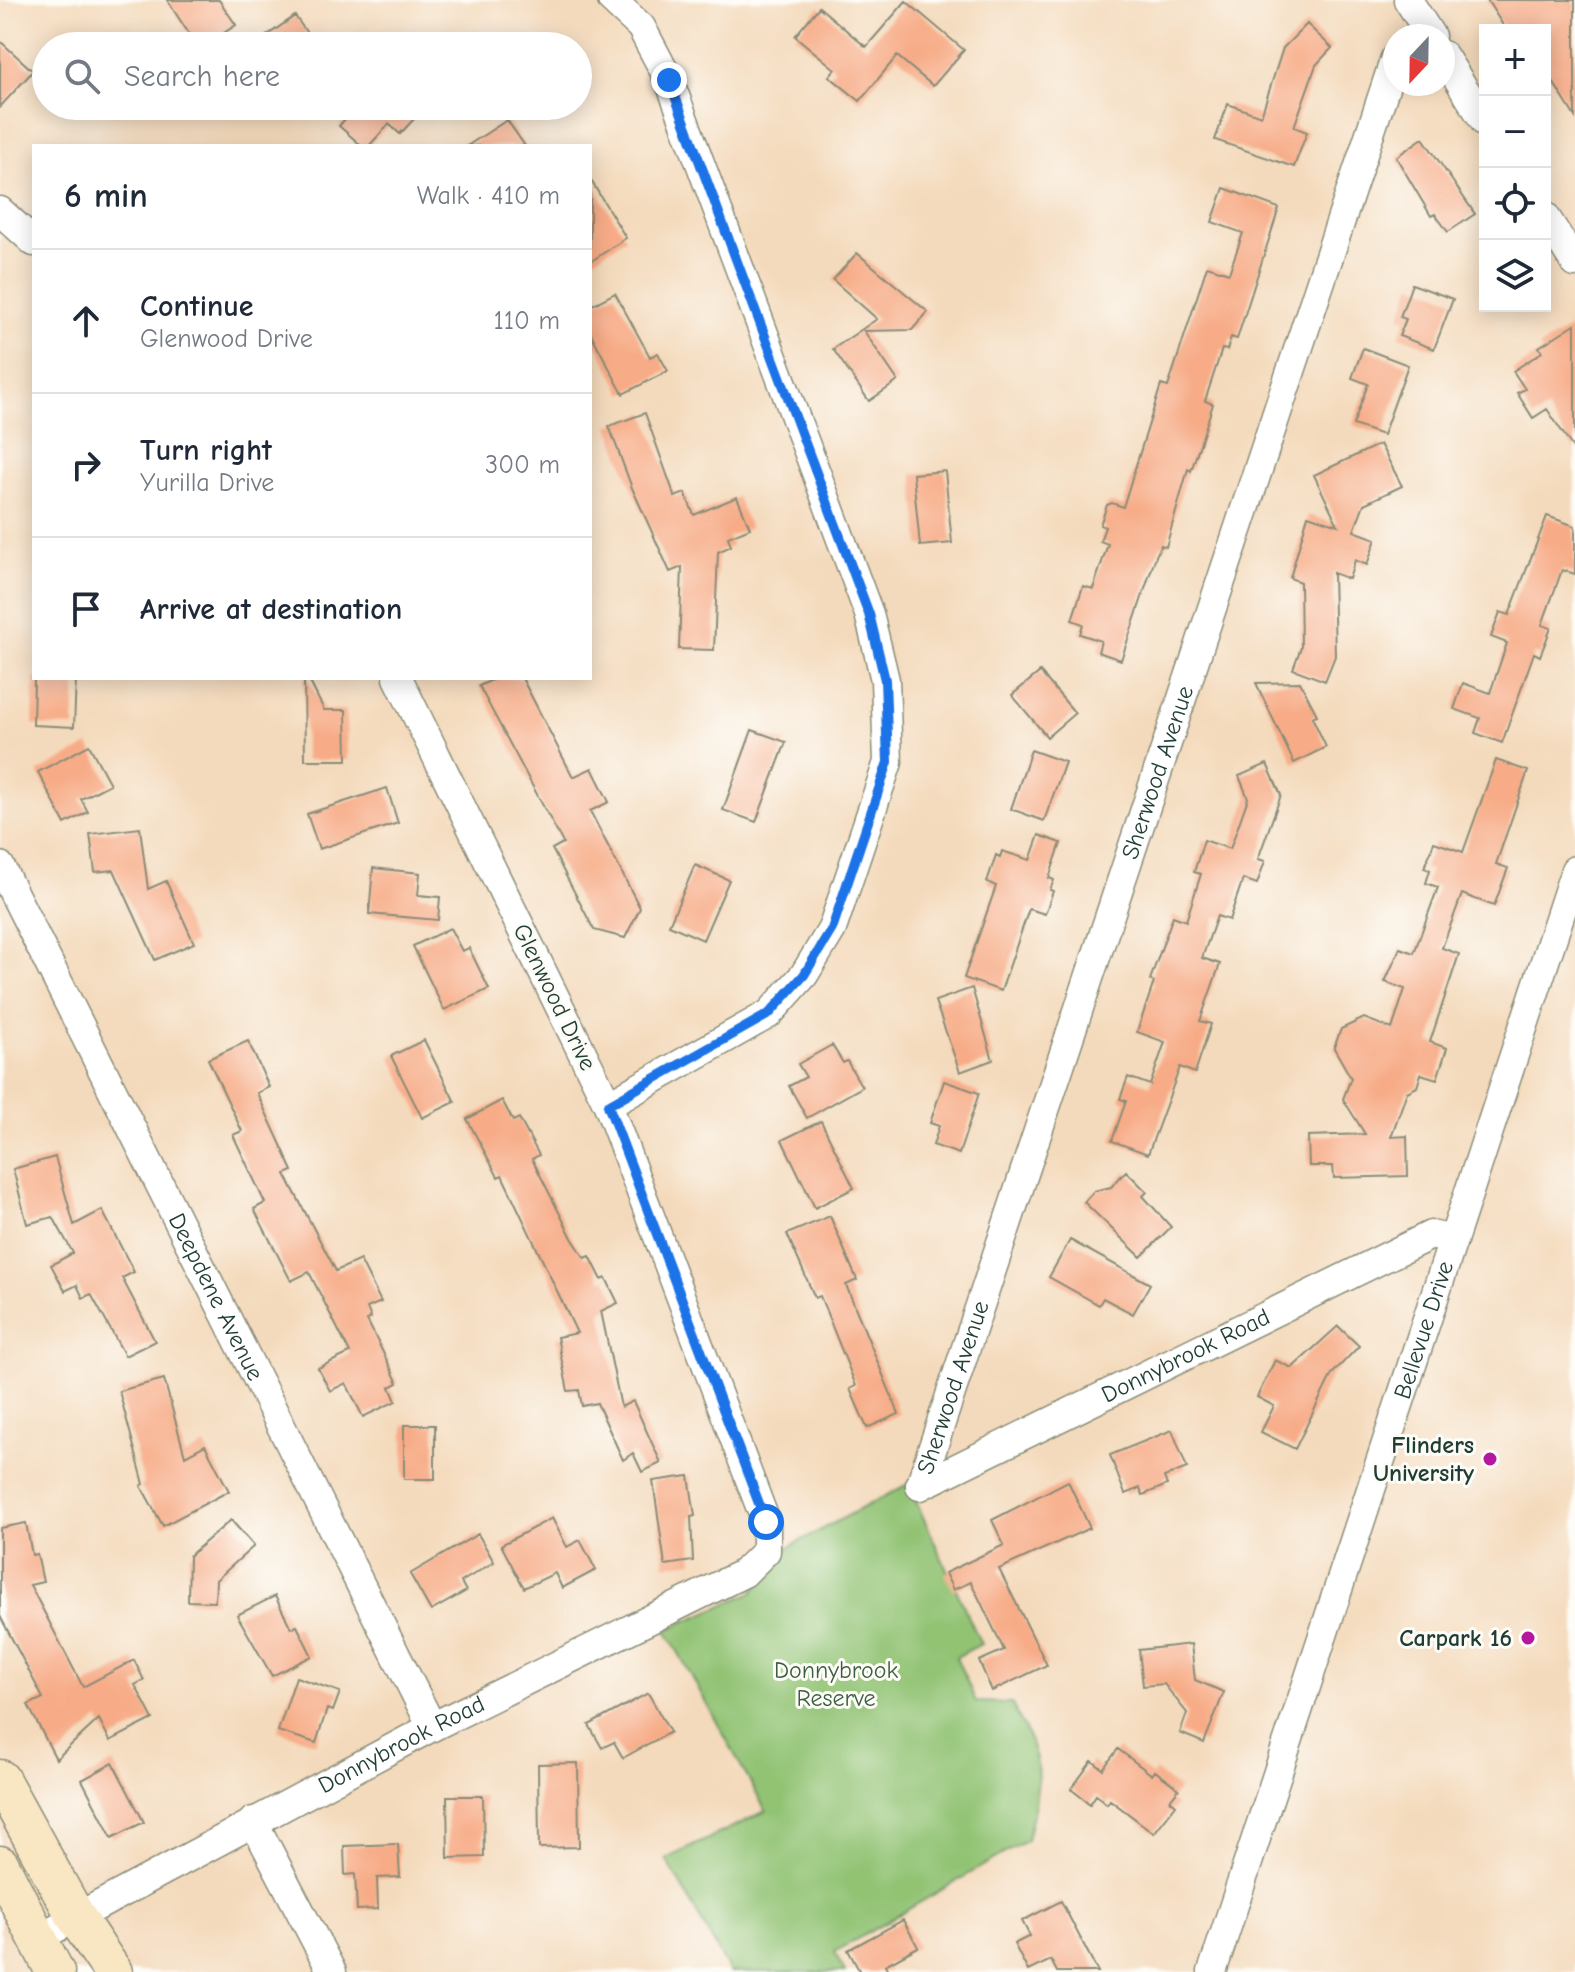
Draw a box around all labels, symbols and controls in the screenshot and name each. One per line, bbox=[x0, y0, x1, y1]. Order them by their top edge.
north arrow bbox=[1383, 24, 1455, 96]
map controls bbox=[1479, 24, 1551, 312]
button: + bbox=[1479, 24, 1551, 96]
search box bbox=[32, 32, 592, 120]
icon: search bbox=[60, 54, 104, 98]
text: Search here bbox=[124, 59, 280, 94]
route end bbox=[651, 62, 687, 98]
button: − bbox=[1479, 96, 1551, 168]
button: locate bbox=[1479, 168, 1551, 240]
text: 6 min bbox=[64, 176, 148, 216]
text: Walk · 410 m bbox=[417, 181, 560, 211]
button: layers bbox=[1479, 240, 1551, 312]
text: Continue bbox=[140, 289, 254, 324]
icon: ahead bbox=[64, 299, 108, 343]
text: 110 m bbox=[493, 306, 560, 336]
text: Glenwood Drive bbox=[140, 324, 313, 354]
text: Turn right bbox=[140, 433, 272, 468]
icon: right bbox=[64, 443, 108, 487]
text: 300 m bbox=[485, 450, 560, 480]
text: Yurilla Drive bbox=[140, 468, 274, 498]
icon: arrive bbox=[64, 587, 108, 631]
text: Arrive at destination bbox=[140, 592, 402, 627]
street label: Sherwood Avenue bbox=[1116, 682, 1199, 863]
street label: Glenwood Drive bbox=[507, 919, 603, 1075]
street label: Deepdene Avenue bbox=[163, 1209, 270, 1385]
street label: Bellevue Drive bbox=[1388, 1257, 1459, 1402]
street label: Sherwood Avenue bbox=[911, 1297, 995, 1478]
street label: Donnybrook Road bbox=[1097, 1302, 1274, 1409]
place label: Flinders University bbox=[1373, 1431, 1474, 1487]
marker: Flinders University bbox=[1481, 1450, 1499, 1468]
route start bbox=[748, 1504, 784, 1540]
place label: Carpark 16 bbox=[1399, 1624, 1512, 1652]
marker: Carpark 16 bbox=[1519, 1629, 1537, 1647]
park label: Donnybrook Reserve bbox=[774, 1656, 898, 1712]
street label: Donnybrook Road bbox=[313, 1689, 489, 1799]

